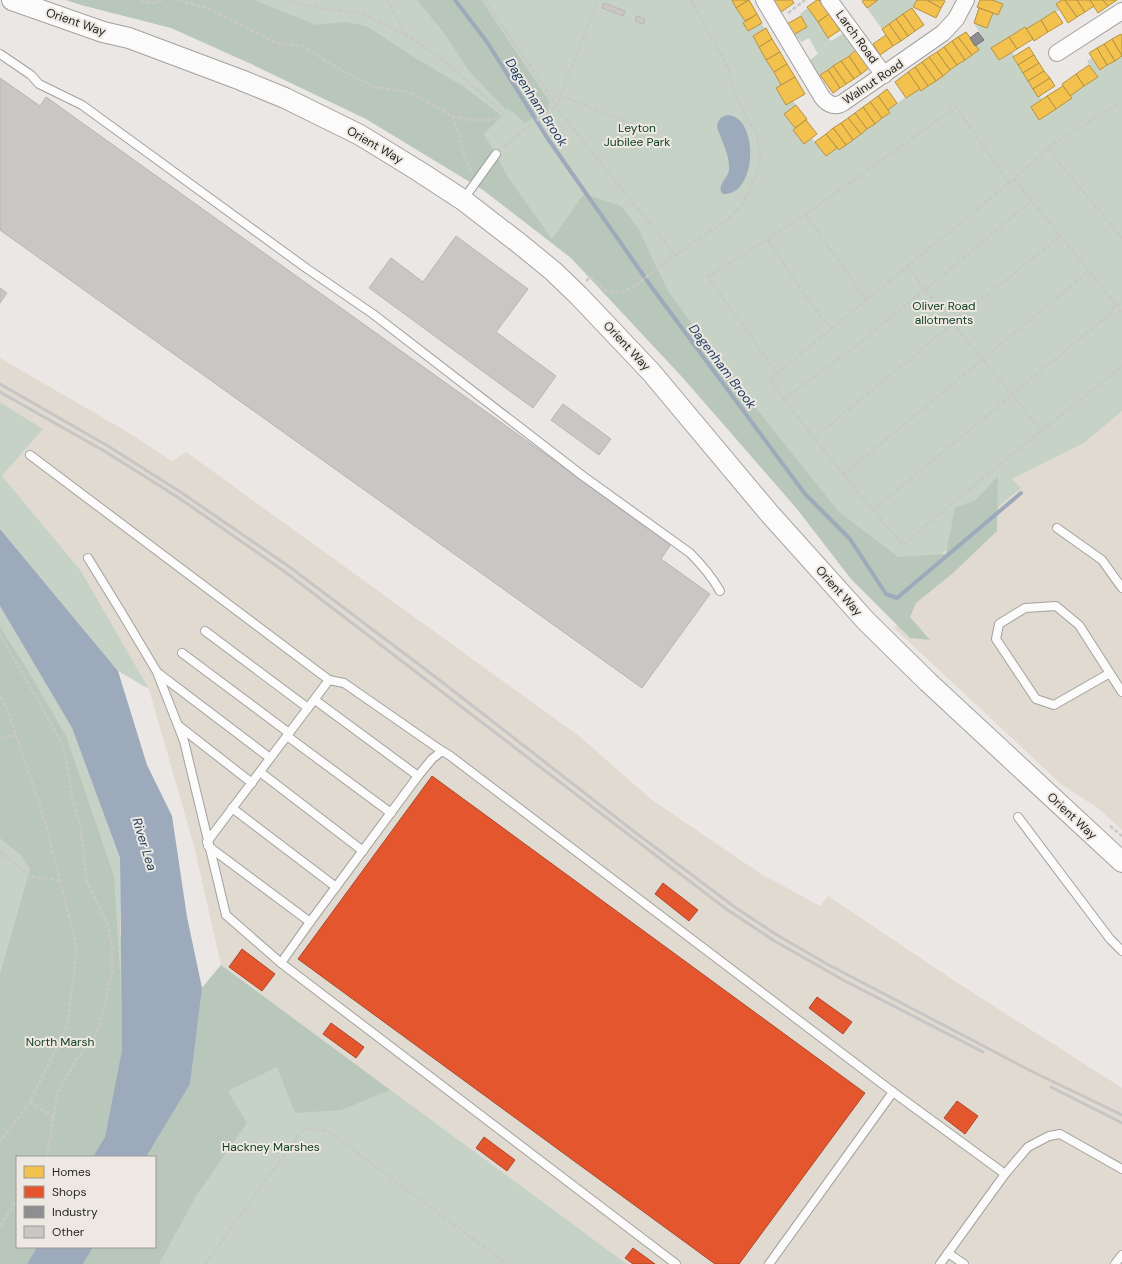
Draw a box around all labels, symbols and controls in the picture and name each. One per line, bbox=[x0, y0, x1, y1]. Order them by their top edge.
street label: Orient Way bbox=[44, 4, 108, 40]
street label: Larch Road bbox=[832, 7, 882, 67]
water label: Dagenham Brook bbox=[502, 55, 572, 150]
street label: Walnut Road bbox=[840, 56, 906, 108]
park label: Leyton Jubilee Park bbox=[604, 120, 670, 150]
street label: Orient Way bbox=[344, 123, 406, 168]
park label: Oliver Road allotments bbox=[912, 298, 976, 328]
street label: Orient Way bbox=[600, 318, 654, 374]
water label: Dagenham Brook bbox=[685, 320, 760, 413]
street label: Orient Way bbox=[812, 563, 866, 620]
street label: Orient Way bbox=[1044, 789, 1100, 843]
water label: River Lea bbox=[128, 815, 161, 873]
park label: North Marsh bbox=[26, 1034, 94, 1050]
park label: Hackney Marshes bbox=[222, 1139, 320, 1155]
legend bbox=[16, 1156, 156, 1248]
text: Homes bbox=[52, 1164, 91, 1180]
text: Shops bbox=[52, 1184, 87, 1200]
text: Industry bbox=[52, 1204, 98, 1220]
text: Other bbox=[52, 1224, 85, 1240]

